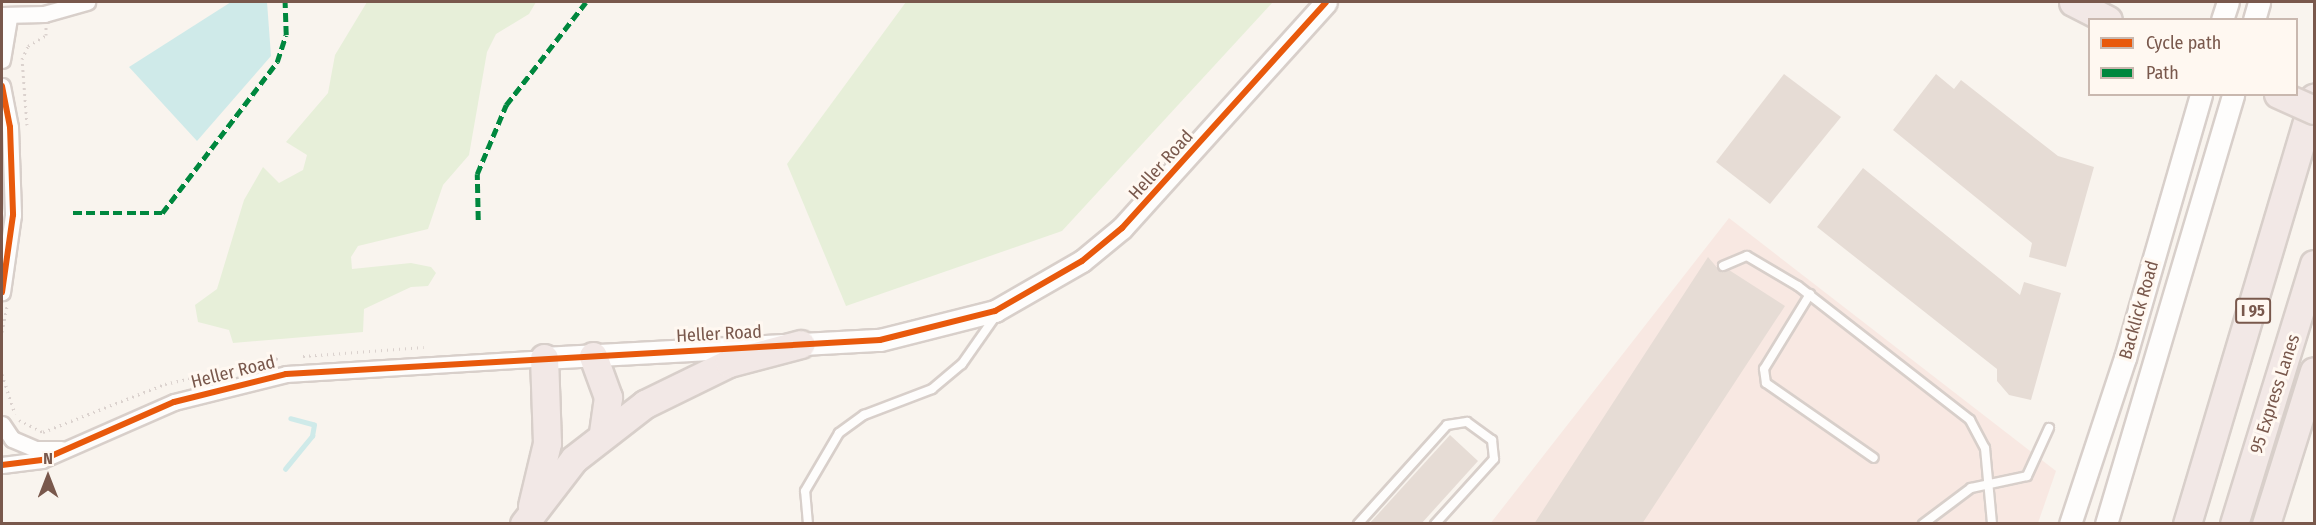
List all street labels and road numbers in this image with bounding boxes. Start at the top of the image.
street label: Heller Road [1124,126,1198,204]
street label: Backlick Road [2115,258,2163,362]
road number: I 95 [2235,298,2271,324]
street label: Heller Road [676,321,762,347]
street label: 95 Express Lanes [2246,332,2304,456]
street label: Heller Road [189,351,277,393]

